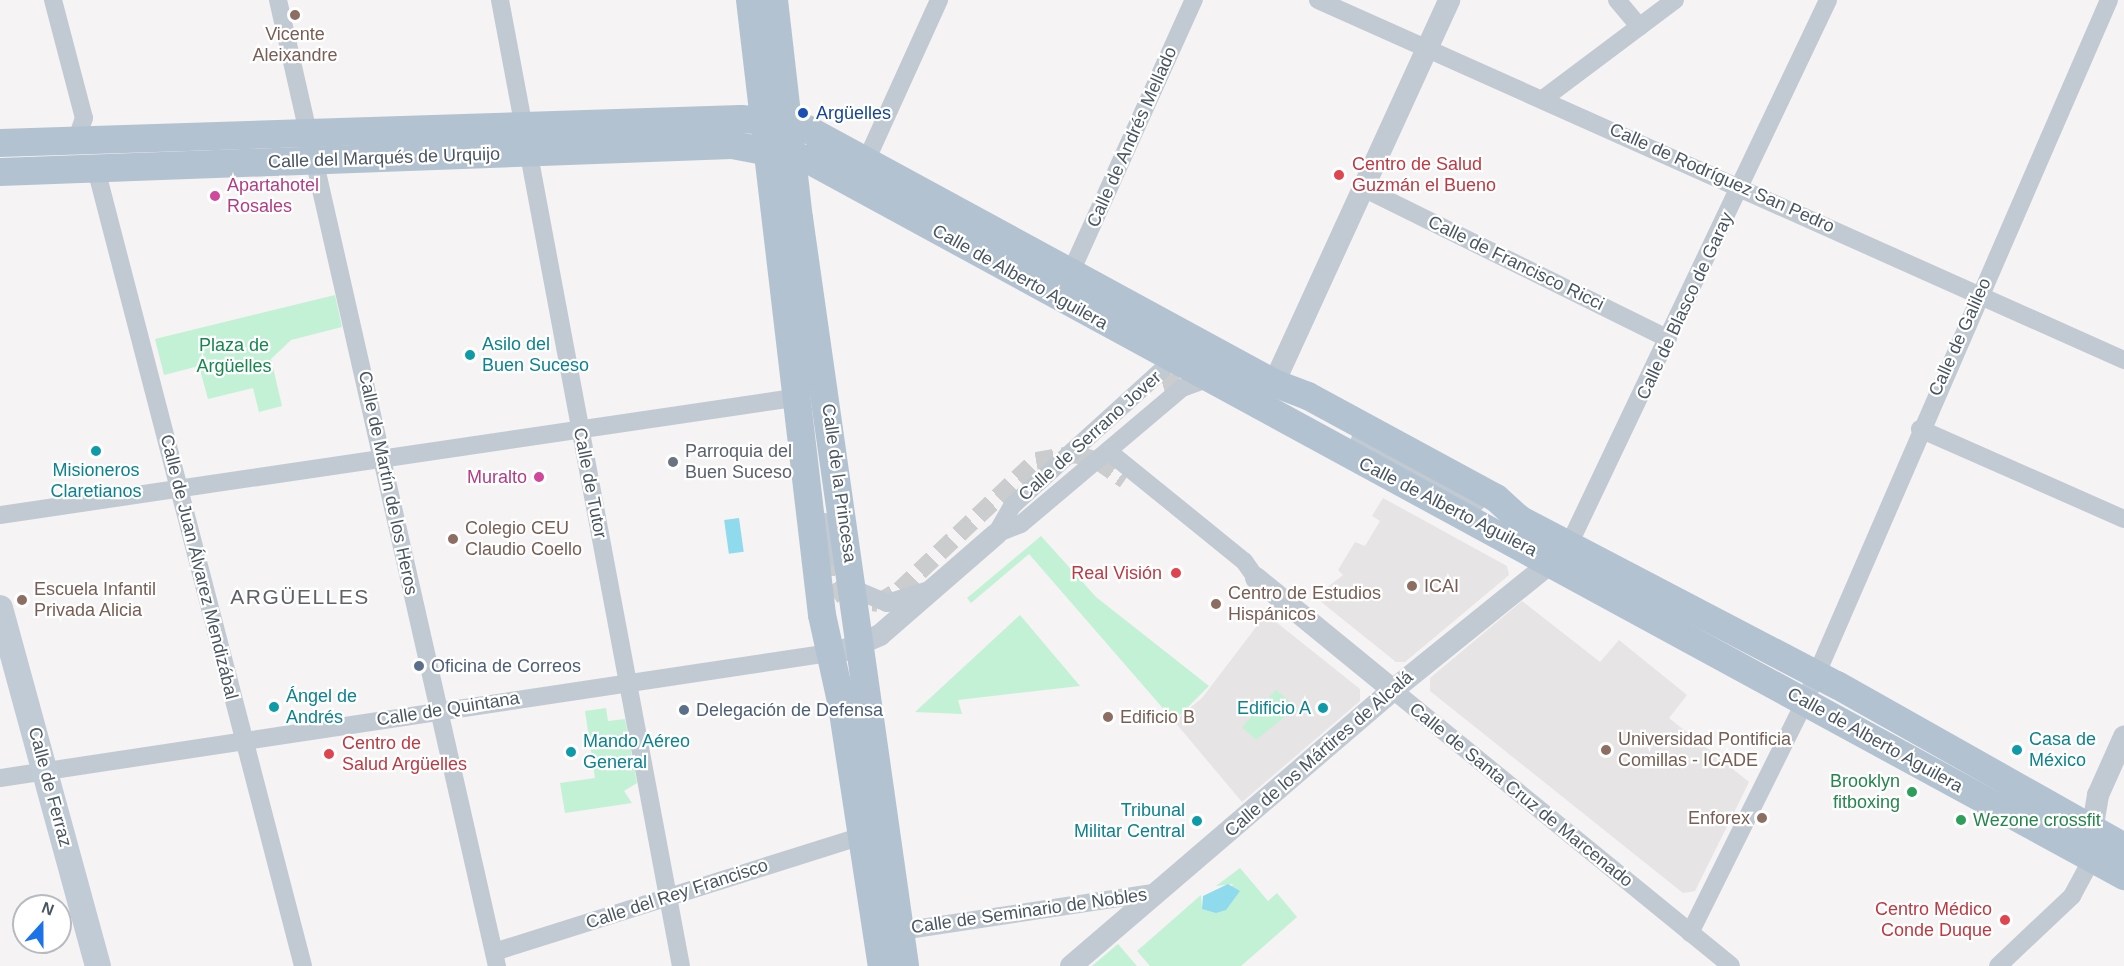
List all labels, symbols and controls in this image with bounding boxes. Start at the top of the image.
marker: Vicente Aleixandre [288,8,302,22]
place label: Vicente Aleixandre [252,24,338,66]
street label: Calle de Andrés Mellado [1082,43,1182,231]
place label: Argüelles [816,102,891,124]
marker: Argüelles [794,104,812,122]
street label: Calle de Rodríguez San Pedro [1606,118,1838,238]
street label: Calle del Marqués de Urquijo [268,143,500,173]
place label: Centro de Salud Guzmán el Bueno [1352,154,1496,196]
marker: Centro de Salud Guzmán el Bueno [1330,166,1348,184]
place label: Apartahotel Rosales [227,175,319,218]
marker: Apartahotel Rosales [208,189,222,203]
street label: Calle de Blasco de Garay [1632,209,1738,403]
street label: Calle de Francisco Ricci [1425,211,1607,315]
street label: Calle de Alberto Aguilera [928,219,1112,335]
street label: Calle de Galileo [1924,275,1996,399]
place label: Asilo del Buen Suceso [482,334,589,376]
park label: Plaza de Argüelles [196,335,272,378]
marker: Asilo del Buen Suceso [463,348,477,362]
street label: Calle de Serrano Jover [1014,366,1166,506]
street label: Calle de Martín de los Heros [354,369,422,597]
street label: Calle de la Princesa [817,402,861,564]
street label: Calle de Tutor [569,426,611,540]
street label: Calle de Juan Álvarez Mendizábal [156,432,242,702]
place label: Parroquia del Buen Suceso [685,441,792,484]
marker: Misioneros Claretianos [89,444,103,458]
street label: Calle de Alberto Aguilera [1354,452,1542,562]
marker: Parroquia del Buen Suceso [666,455,680,469]
place label: Misioneros Claretianos [50,460,142,502]
place label: Muralto [467,466,527,488]
marker: Muralto [532,470,546,484]
place label: Colegio CEU Claudio Coello [465,518,582,560]
marker: Colegio CEU Claudio Coello [446,532,460,546]
place label: Real Visión [1071,562,1162,584]
marker: Real Visión [1167,564,1185,582]
place label: ICAI [1424,575,1459,597]
place label: Escuela Infantil Privada Alicia [34,579,156,622]
marker: ICAI [1405,579,1419,593]
place label: Centro de Estudios Hispánicos [1228,583,1381,626]
district label: ARGÜELLES [230,584,370,610]
marker: Escuela Infantil Privada Alicia [15,593,29,607]
marker: Centro de Estudios Hispánicos [1209,597,1223,611]
place label: Oficina de Correos [431,655,581,677]
marker: Oficina de Correos [412,659,426,673]
street label: Calle de los Mártires de Alcalá [1220,666,1418,842]
street label: Calle de Alberto Aguilera [1783,682,1967,798]
place label: Ángel de Andrés [286,686,357,728]
street label: Calle de Quintana [375,687,521,731]
place label: Edificio A [1236,697,1311,719]
street label: Calle de Santa Cruz de Marcenado [1405,698,1637,892]
place label: Delegación de Defensa [696,699,883,721]
marker: Ángel de Andrés [267,700,281,714]
marker: Edificio A [1316,701,1330,715]
marker: Delegación de Defensa [677,703,691,717]
place label: Edificio B [1120,706,1195,728]
marker: Edificio B [1101,710,1115,724]
street label: Calle de Ferraz [24,725,76,849]
place label: Universidad Pontificia Comillas - ICADE [1618,729,1791,771]
place label: Casa de México [2029,729,2096,771]
place label: Mando Aéreo General [583,731,691,774]
place label: Centro de Salud Argüelles [342,733,468,776]
marker: Universidad Pontificia Comillas - ICADE [1599,743,1613,757]
marker: Casa de México [2010,743,2024,757]
marker: Centro de Salud Argüelles [320,745,338,763]
marker: Mando Aéreo General [564,745,578,759]
place label: Brooklyn fitboxing [1830,771,1900,814]
marker: Brooklyn fitboxing [1905,785,1919,799]
place label: Tribunal Militar Central [1074,800,1185,842]
place label: Enforex [1688,807,1750,829]
place label: Wezone crossfit [1973,809,2101,831]
marker: Enforex [1755,811,1769,825]
marker: Wezone crossfit [1954,813,1968,827]
marker: Tribunal Militar Central [1190,814,1204,828]
street label: Calle del Rey Francisco [583,854,771,934]
street label: Calle de Seminario de Nobles [910,884,1148,938]
north arrow [12,894,72,954]
text: N [39,899,56,919]
place label: Centro Médico Conde Duque [1875,899,1992,942]
marker: Centro Médico Conde Duque [1996,911,2014,929]

